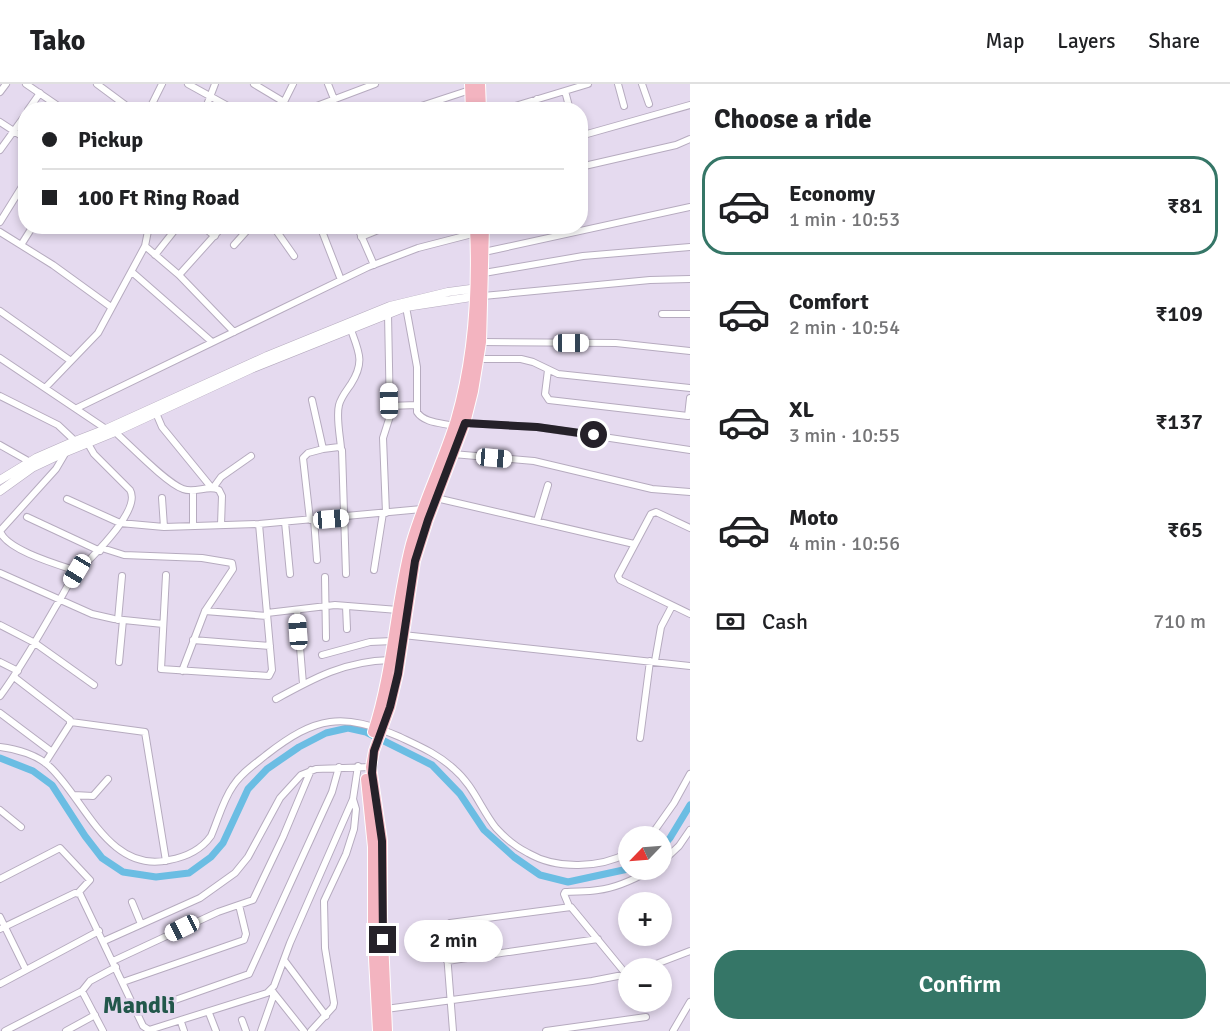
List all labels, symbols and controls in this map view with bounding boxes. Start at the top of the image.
text: Tako [30,24,85,58]
text: Map [986,28,1024,54]
text: Layers [1057,28,1115,54]
text: Share [1148,28,1200,54]
text: Choose a ride [714,103,872,136]
text: Pickup [78,126,143,153]
icon: car [717,179,771,233]
text: Economy [789,180,875,207]
text: 100 Ft Ring Road [78,184,239,211]
text: ₹81 [1167,192,1203,219]
text: 1 min · 10:53 [789,207,900,232]
icon: car [717,287,771,341]
text: Comfort [789,288,869,315]
text: ₹109 [1155,300,1203,327]
text: 2 min · 10:54 [789,315,900,340]
car [553,334,589,352]
car [380,383,398,419]
icon: car [717,395,771,449]
text: XL [789,396,814,423]
text: ₹137 [1155,408,1203,435]
route start [580,421,607,448]
text: 3 min · 10:55 [789,423,900,448]
car [475,447,513,469]
icon: car [717,503,771,557]
text: Moto [789,504,838,531]
car [312,508,350,530]
text: ₹65 [1167,516,1203,543]
text: 4 min · 10:56 [789,531,900,556]
car [60,551,94,591]
icon: cash [714,605,747,638]
text: Cash [762,608,808,635]
text: 710 m [1153,609,1206,634]
car [288,613,308,651]
north arrow [618,826,672,880]
map controls [618,826,672,1012]
button: + [618,892,672,946]
car [162,912,202,944]
callout: 2 min [404,919,503,961]
route end [369,926,396,953]
text: 2 min [430,928,477,953]
button: Confirm [714,950,1206,1019]
button: − [618,958,672,1012]
district label: Mandli [103,990,175,1020]

